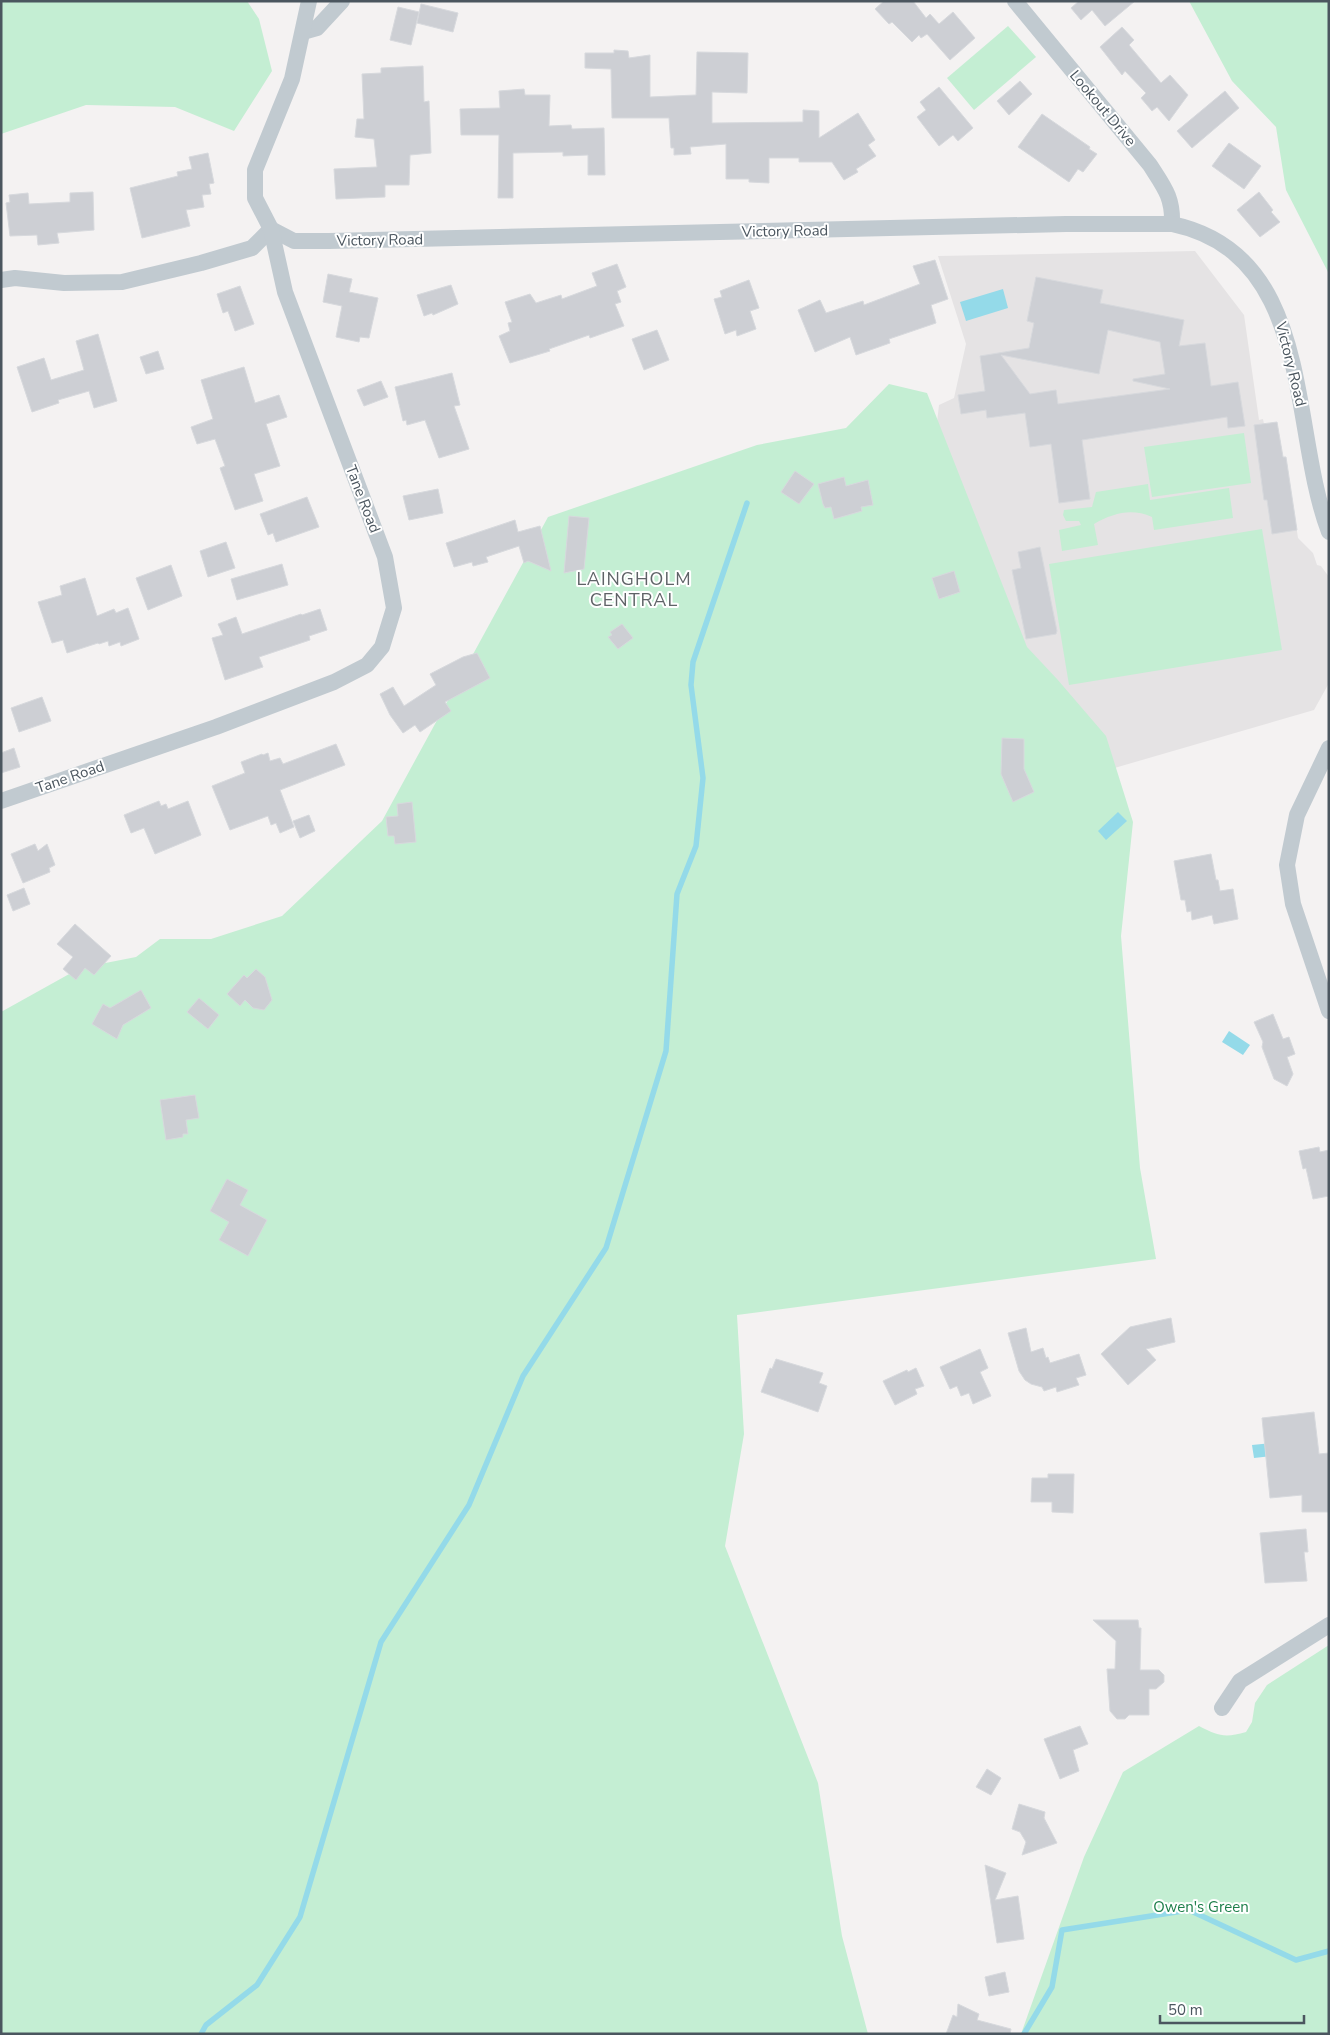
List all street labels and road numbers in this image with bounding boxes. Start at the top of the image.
street label: Lookout Drive [1065,66,1141,150]
street label: Victory Road [741,220,828,242]
street label: Victory Road [336,229,423,251]
street label: Victory Road [1271,319,1311,408]
street label: Tane Road [341,462,385,536]
street label: Tane Road [33,756,107,798]

